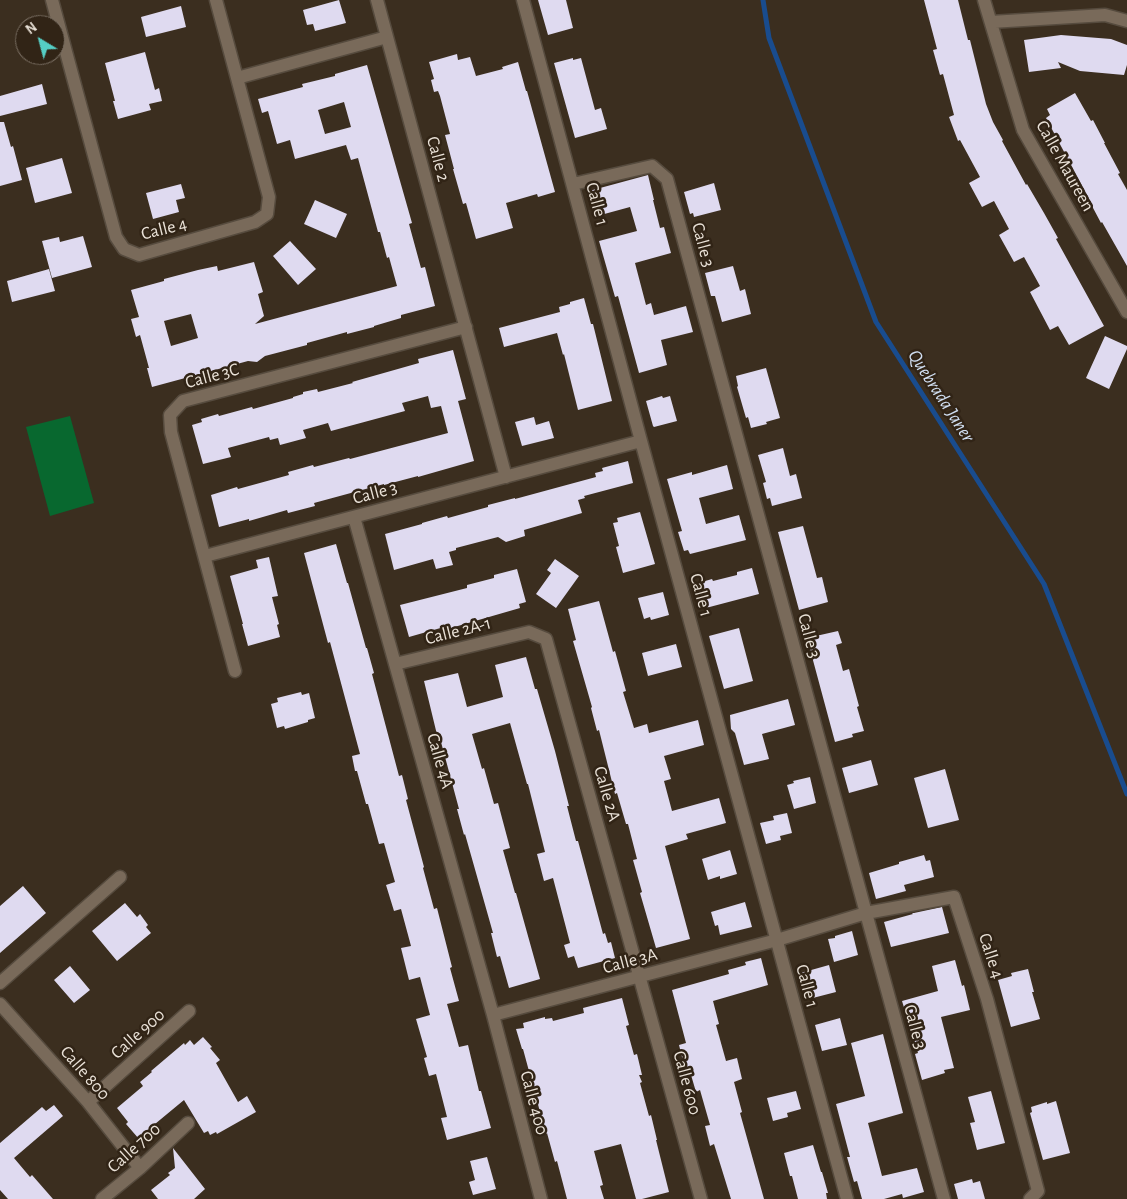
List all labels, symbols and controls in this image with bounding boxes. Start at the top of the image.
north arrow [15,15,65,65]
text: N [23,20,40,37]
street label: Calle Maureen [1031,117,1099,215]
street label: Calle 2 [422,134,454,184]
street label: Calle 1 [581,180,613,228]
street label: Calle 4 [139,213,189,245]
street label: Calle 3 [687,220,719,270]
water label: Quebrada Janer [903,345,979,447]
street label: Calle 3C [183,359,241,393]
street label: Calle 3 [350,477,400,509]
street label: Calle 1 [685,571,717,619]
street label: Calle 3 [793,611,825,661]
street label: Calle 2A-1 [423,612,493,650]
street label: Calle 4A [422,731,458,791]
street label: Calle 2A [589,764,625,824]
street label: Calle 4 [974,931,1008,981]
street label: Calle 3A [600,943,660,979]
street label: Calle 1 [791,962,823,1010]
street label: Calle 3 [899,1002,931,1052]
street label: Calle 900 [107,1004,169,1064]
street label: Calle 800 [55,1041,115,1105]
street label: Calle 600 [668,1049,706,1117]
street label: Calle 400 [515,1069,553,1137]
street label: Calle 700 [103,1118,165,1178]

